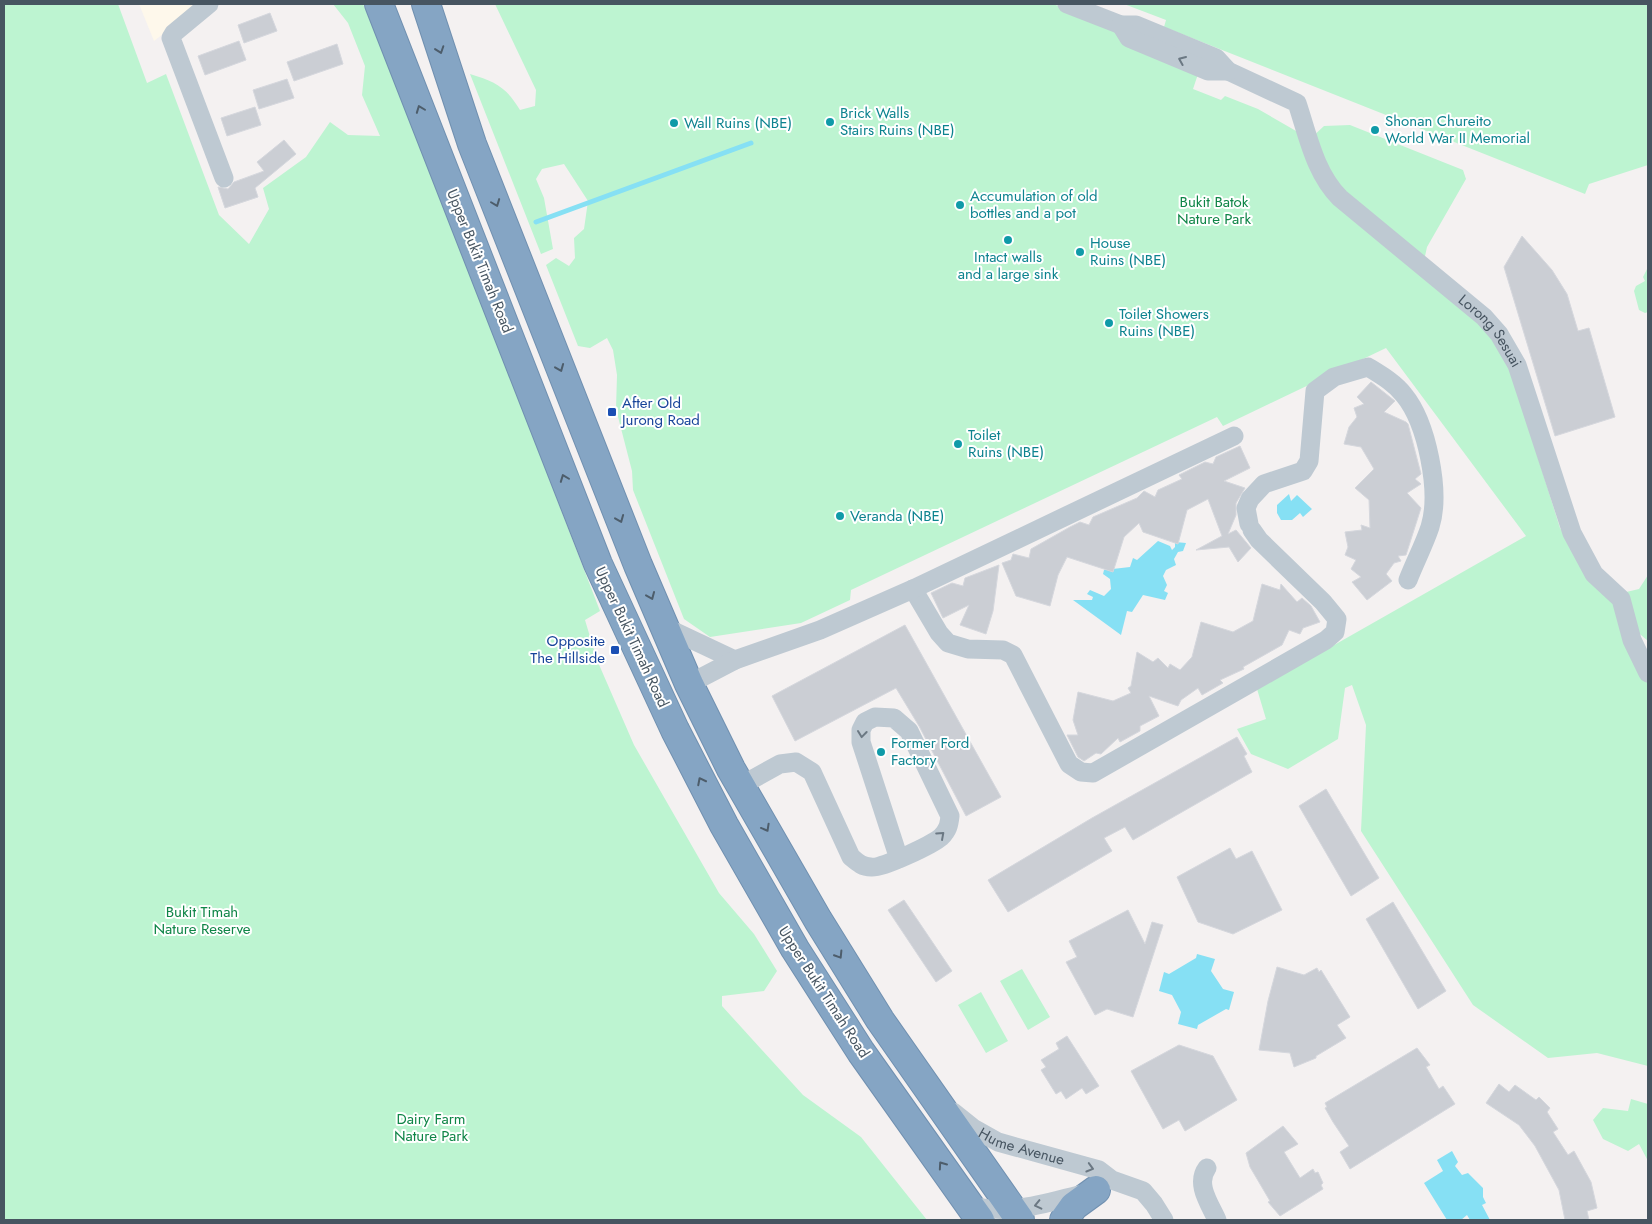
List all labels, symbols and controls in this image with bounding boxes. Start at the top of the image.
one-way arrow [435,46,445,54]
one-way arrow [1178,56,1187,67]
place label: Brick Walls Stairs Ruins (NBE) [840,102,955,141]
one-way arrow [416,105,426,114]
place label: Shonan Chureito World War II Memorial [1385,110,1530,149]
place label: Wall Ruins (NBE) [684,112,792,134]
marker: Brick Walls Stairs Ruins (NBE) [824,116,836,128]
marker: Wall Ruins (NBE) [668,117,680,129]
marker: Shonan Chureito World War II Memorial [1369,124,1381,136]
place label: Accumulation of old bottles and a pot [970,185,1098,224]
street label: Upper Bukit Timah Road [441,186,519,336]
park label: Bukit Batok Nature Park [1177,191,1251,230]
one-way arrow [489,198,500,207]
marker: Accumulation of old bottles and a pot [954,199,966,211]
place label: House Ruins (NBE) [1090,232,1166,271]
marker: Intact walls and a large sink [1002,234,1014,246]
place label: Intact walls and a large sink [958,246,1059,285]
marker: House Ruins (NBE) [1074,246,1086,258]
street label: Lorong Sesuai [1454,289,1527,372]
place label: Toilet Showers Ruins (NBE) [1119,303,1209,342]
marker: Toilet Showers Ruins (NBE) [1103,317,1115,329]
one-way arrow [554,363,564,371]
place label: After Old Jurong Road [620,392,700,431]
marker: After Old Jurong Road [606,406,618,418]
place label: Toilet Ruins (NBE) [968,424,1044,463]
marker: Toilet Ruins (NBE) [952,438,964,450]
one-way arrow [560,475,570,483]
place label: Veranda (NBE) [850,505,944,527]
marker: Veranda (NBE) [834,510,846,522]
one-way arrow [614,514,624,523]
street label: Upper Bukit Timah Road [590,563,674,711]
one-way arrow [645,591,656,600]
place label: Opposite The Hillside [530,630,605,669]
marker: Opposite The Hillside [609,644,621,656]
one-way arrow [857,731,868,739]
place label: Former Ford Factory [891,732,969,771]
marker: Former Ford Factory [875,746,887,758]
one-way arrow [697,778,707,787]
one-way arrow [759,822,769,831]
one-way arrow [935,832,944,841]
park label: Bukit Timah Nature Reserve [153,901,251,940]
street label: Upper Bukit Timah Road [773,922,875,1062]
one-way arrow [833,950,843,959]
park label: Dairy Farm Nature Park [394,1108,468,1147]
street label: Hume Avenue [974,1122,1067,1171]
one-way arrow [939,1162,948,1171]
one-way arrow [1086,1162,1094,1172]
one-way arrow [1033,1199,1042,1210]

